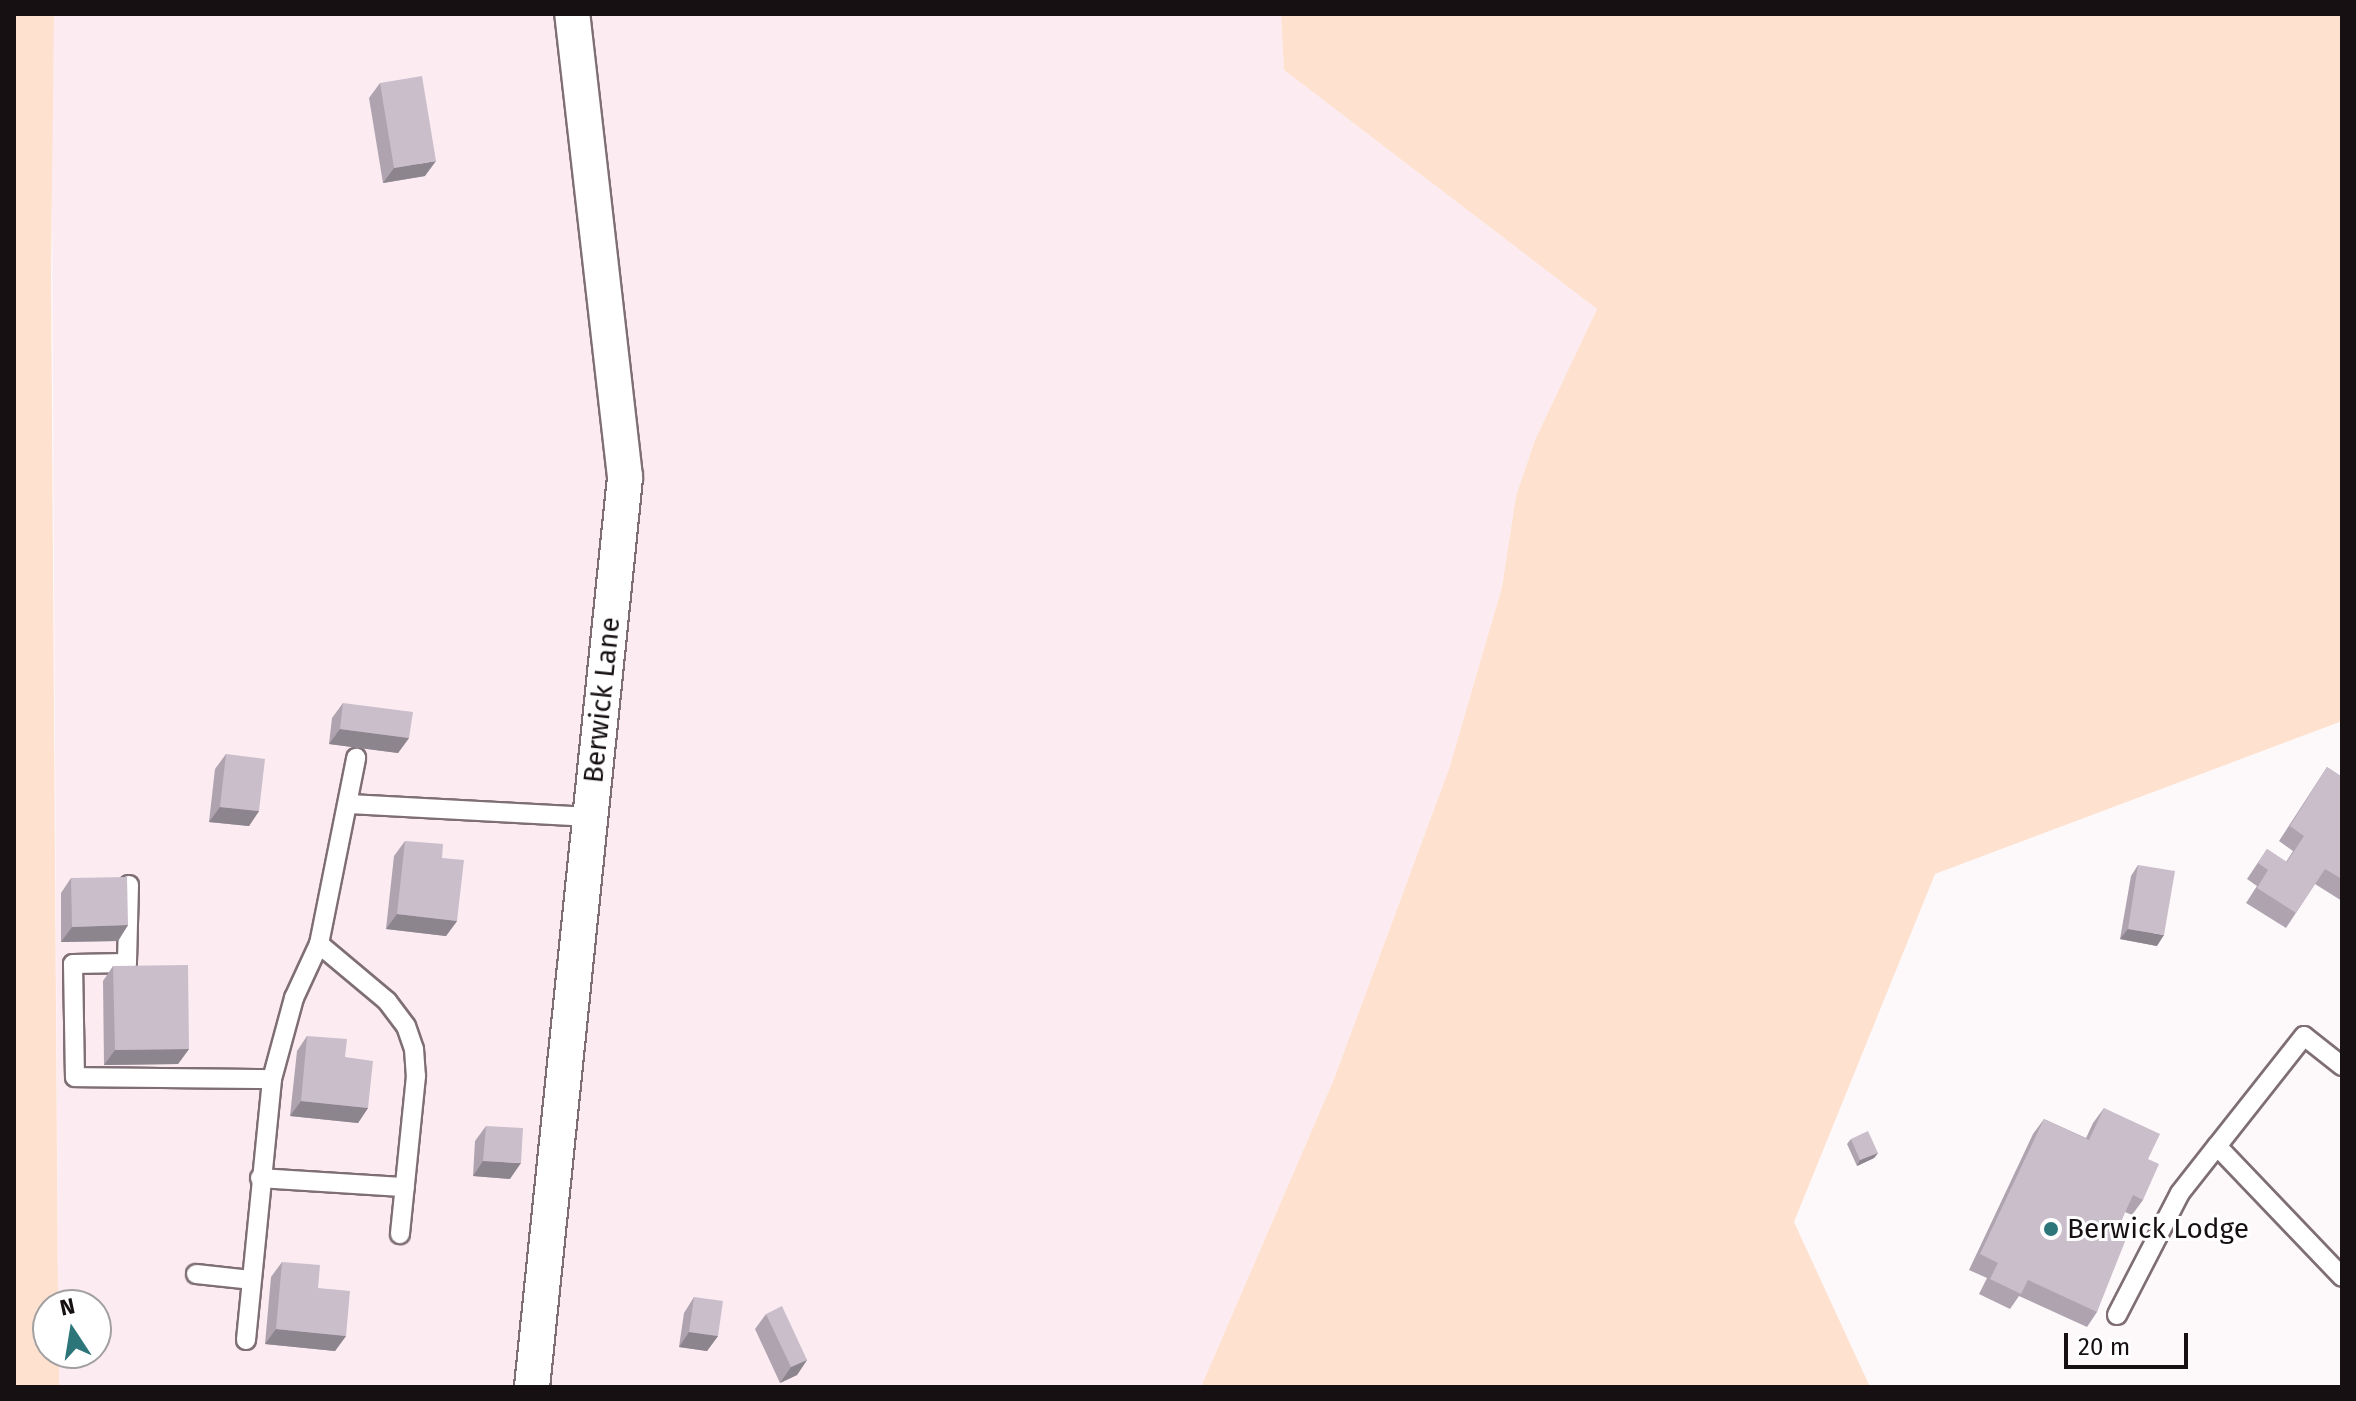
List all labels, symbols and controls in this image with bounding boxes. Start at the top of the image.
street label: Berwick Lane [577,615,627,785]
place label: Berwick Lodge [2067,1212,2249,1246]
marker: Berwick Lodge [2042,1220,2060,1238]
north arrow [32,1289,112,1369]
text: N [57,1292,77,1322]
scale bar [2068,1317,2192,1367]
text: 20 m [2078,1333,2130,1361]

